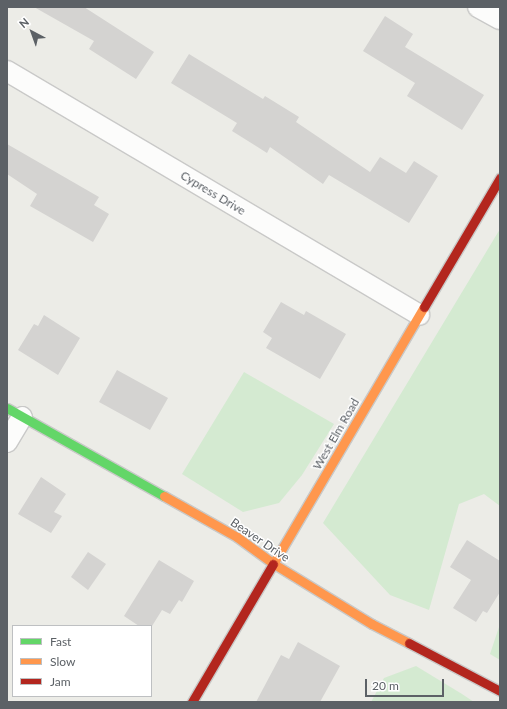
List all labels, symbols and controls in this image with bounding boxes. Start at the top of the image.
north arrow [12,12,52,52]
text: N [16,15,31,30]
street label: Cypress Drive [178,168,248,218]
street label: West Elm Road [310,396,362,472]
street label: Beaver Drive [228,515,292,565]
legend [12,625,152,697]
text: Fast [50,634,71,649]
text: Slow [50,654,75,669]
scale bar [367,671,446,697]
text: Jam [50,674,71,689]
text: 20 m [372,678,399,693]

